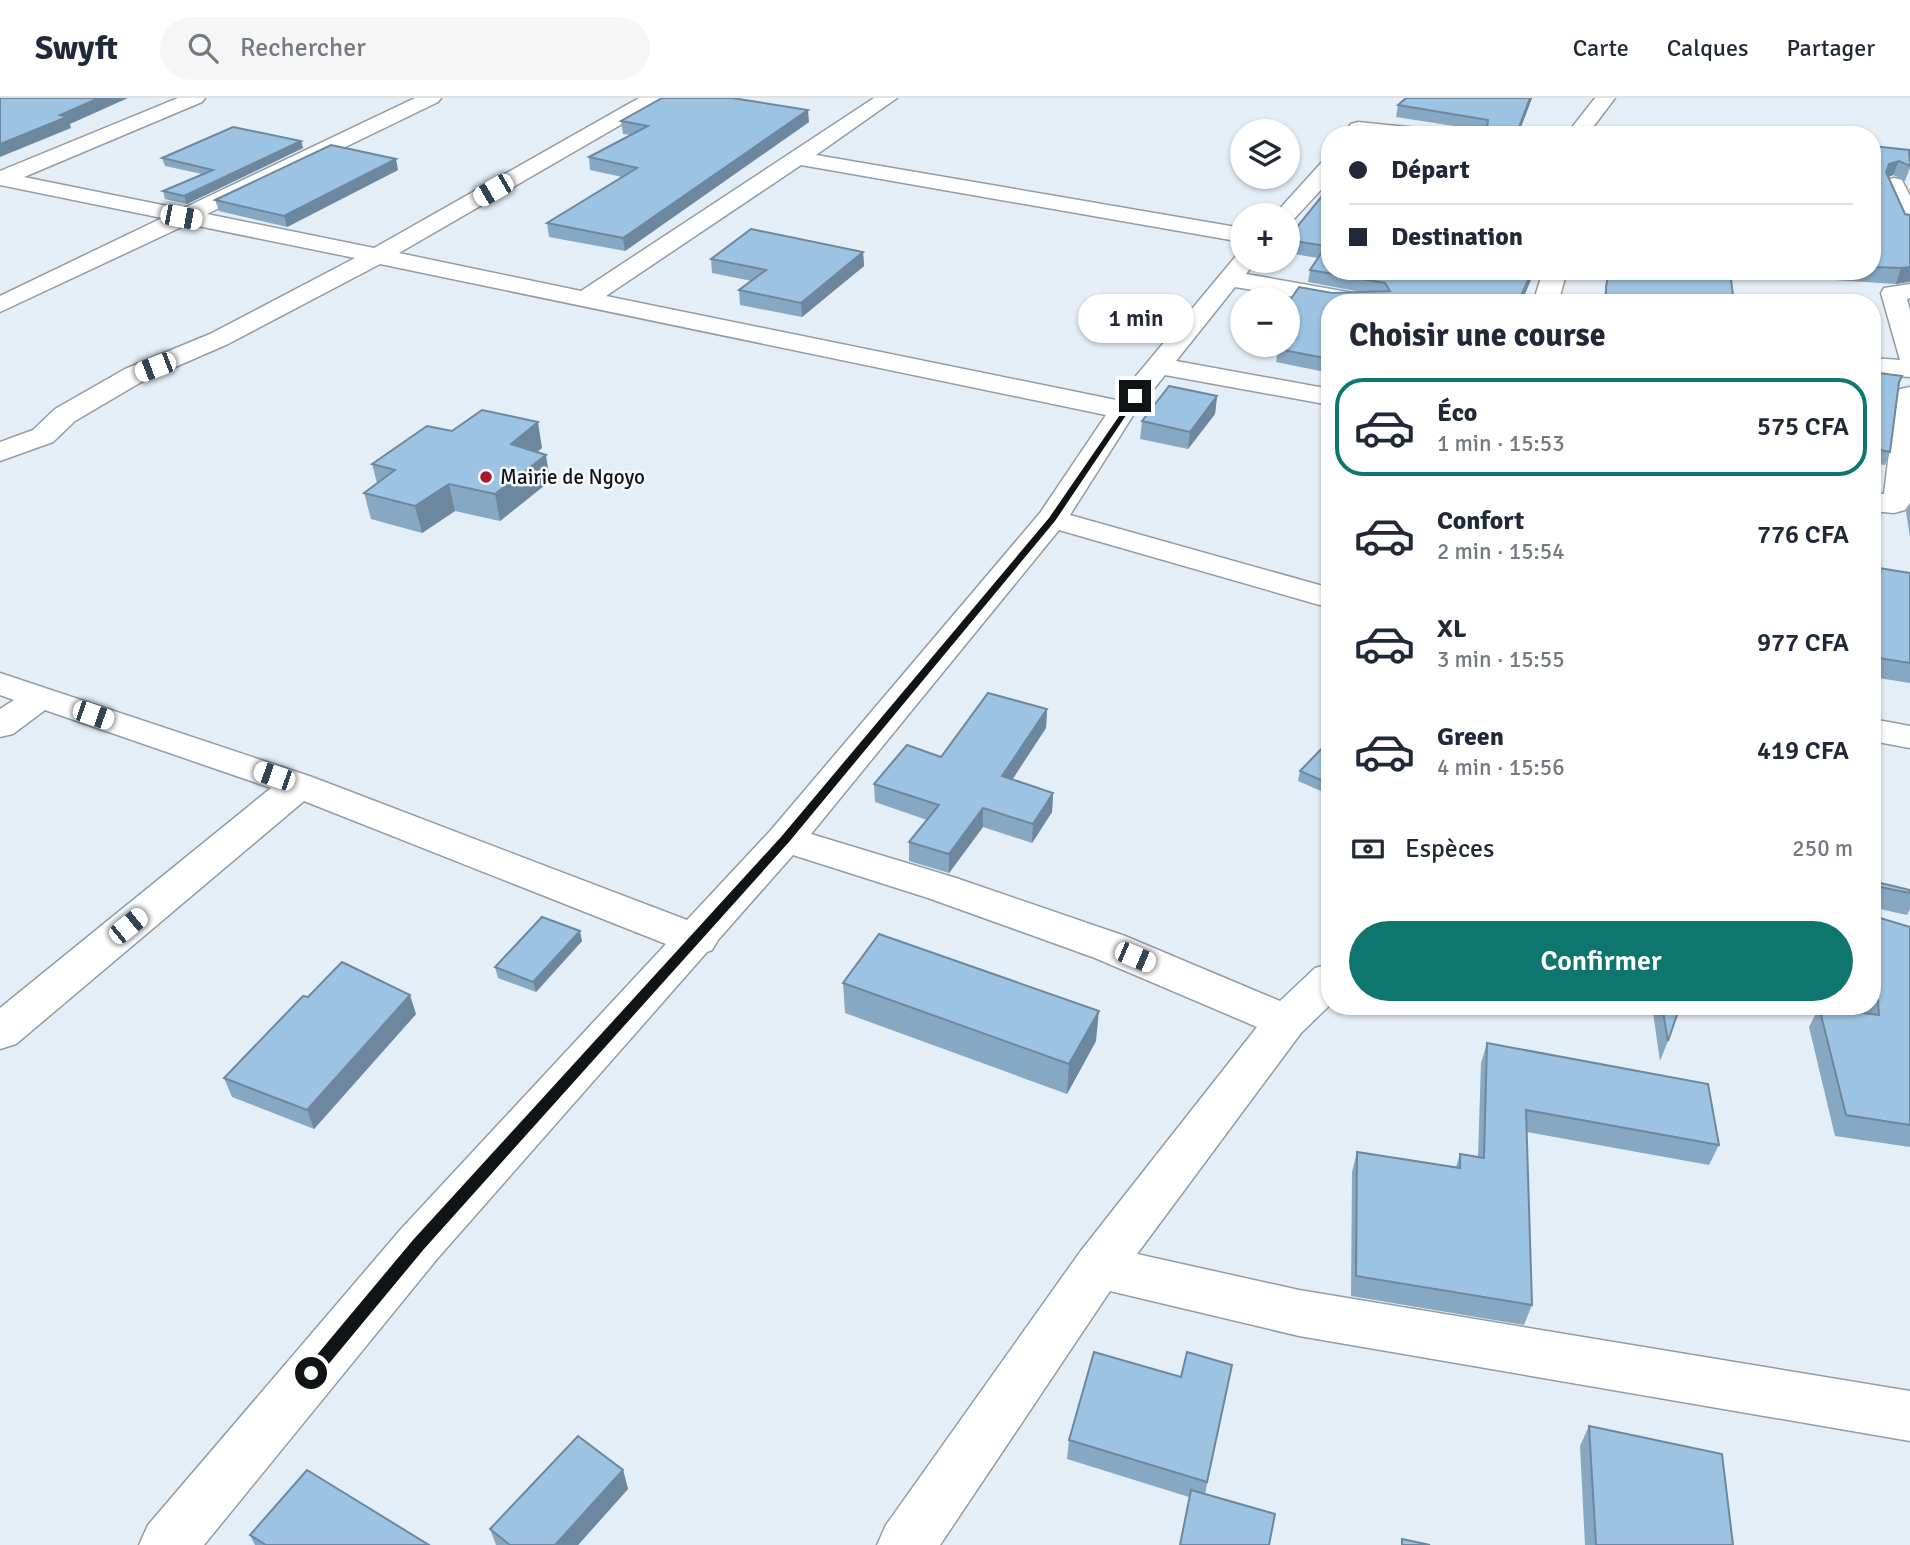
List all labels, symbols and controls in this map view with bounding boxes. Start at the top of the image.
search box [160,17,650,80]
text: Swyft [35,28,118,69]
icon: search [184,29,222,67]
text: Rechercher [240,32,366,64]
text: Carte [1573,33,1629,63]
text: Calques [1667,33,1748,63]
text: Partager [1786,33,1875,63]
map controls [1230,119,1300,357]
button: layers [1230,119,1300,189]
text: Départ [1391,154,1470,186]
car [470,170,517,210]
car [159,203,204,231]
button: + [1230,203,1300,273]
text: Destination [1391,221,1523,253]
button: − [1230,287,1300,357]
callout: 1 min [1077,294,1193,344]
text: 1 min [1108,304,1164,333]
text: Choisir une course [1349,316,1606,355]
car [132,350,179,384]
route end [1119,380,1151,412]
icon: car [1353,396,1416,459]
text: Éco [1437,397,1477,429]
text: 575 CFA [1757,411,1849,443]
text: 1 min · 15:53 [1437,429,1565,458]
place label: Mairie de Ngoyo [500,464,645,490]
marker: Mairie de Ngoyo [478,469,494,485]
icon: car [1353,504,1416,567]
text: Confort [1437,505,1524,537]
text: 776 CFA [1757,519,1849,551]
text: 2 min · 15:54 [1437,537,1565,566]
icon: car [1353,612,1416,675]
text: XL [1437,613,1467,645]
text: 977 CFA [1757,627,1849,659]
text: 3 min · 15:55 [1437,645,1565,674]
car [70,698,117,732]
icon: car [1353,720,1416,783]
text: Green [1437,721,1504,753]
text: 419 CFA [1757,735,1849,767]
text: 4 min · 15:56 [1437,753,1565,782]
car [251,759,298,793]
icon: cash [1349,830,1387,868]
text: Espèces [1405,833,1494,865]
text: 250 m [1792,834,1853,863]
car [106,905,151,947]
button: Confirmer [1349,921,1853,1001]
car [1112,939,1159,975]
route start [295,1357,327,1389]

